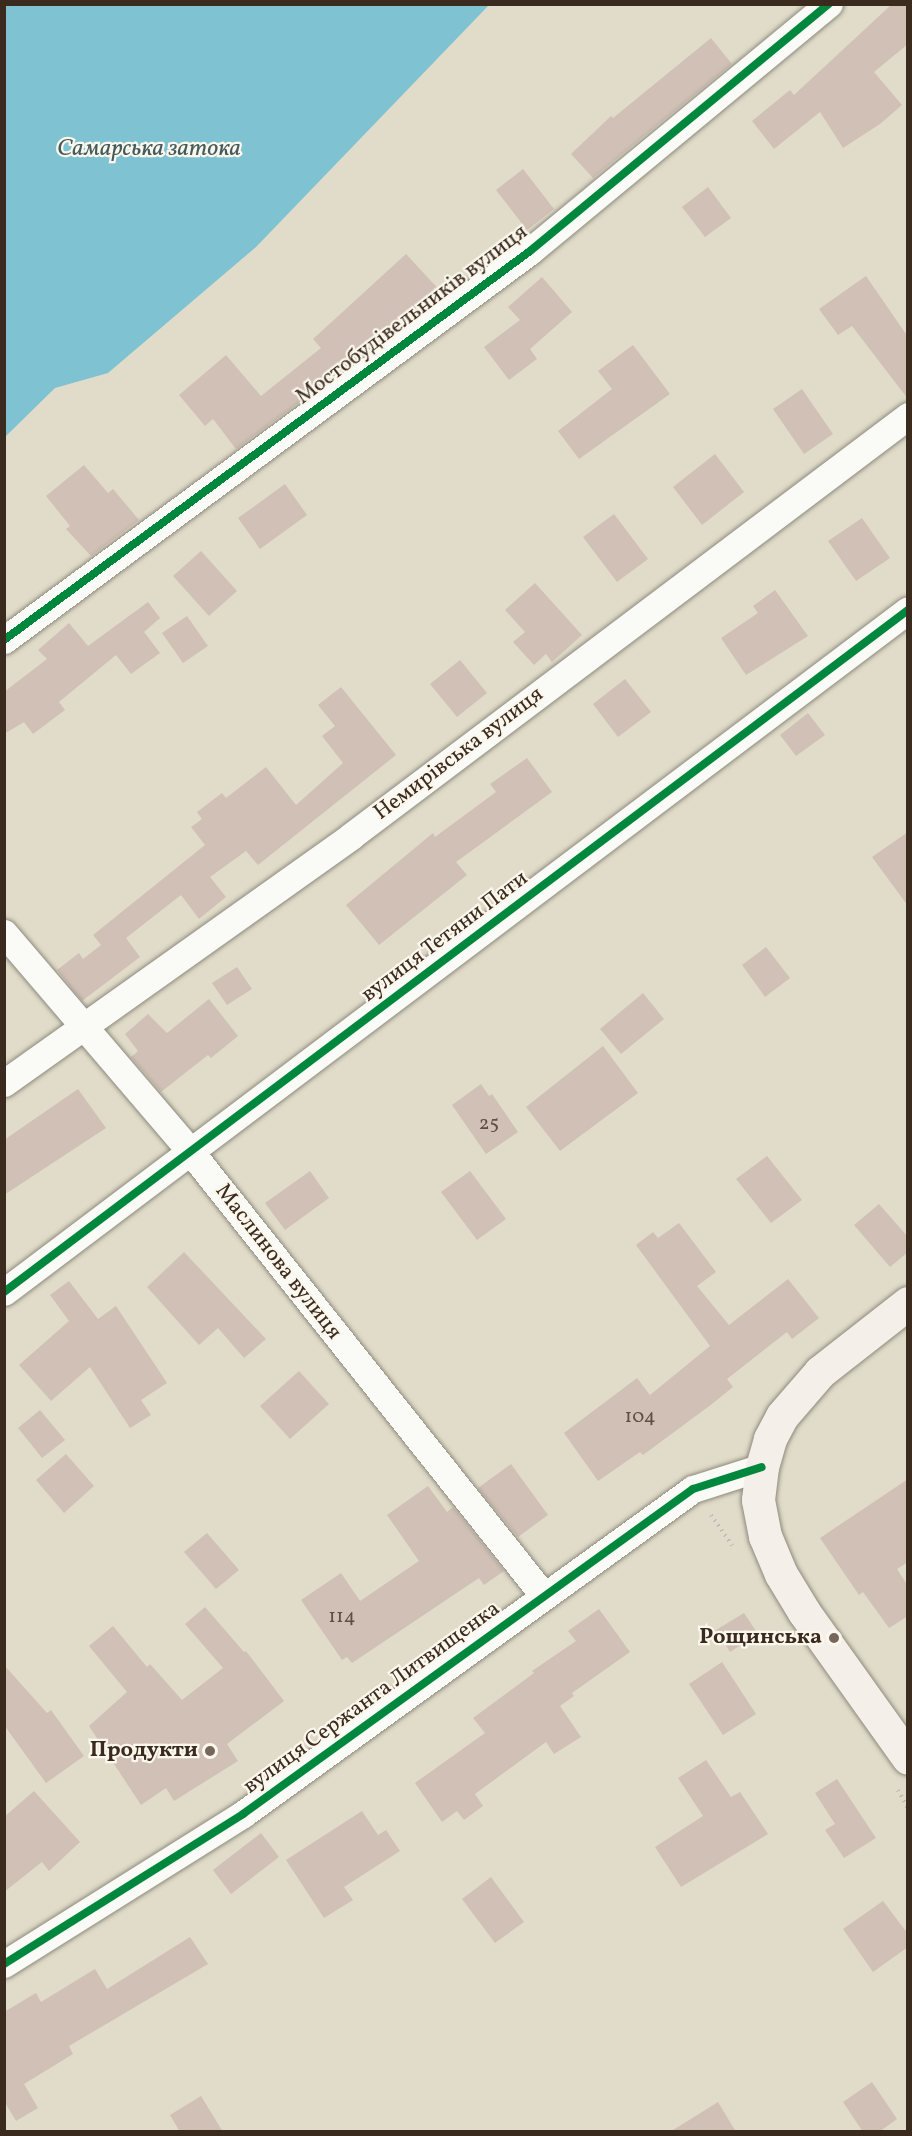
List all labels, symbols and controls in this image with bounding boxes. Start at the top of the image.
water label: Самарська затока [57,136,241,164]
street label: Мостобудівельників вулиця [291,219,533,411]
street label: Немирівська вулиця [369,682,549,826]
street label: вулиця Тетяни Пати [356,866,534,1008]
house number: 25 [479,1112,499,1136]
street label: Маслинова вулиця [209,1179,347,1345]
house number: 104 [624,1405,656,1429]
street label: вулиця Сержанта Литвищенка [238,1596,506,1800]
house number: 114 [328,1605,356,1629]
place label: Рощинська [699,1625,822,1651]
marker: Рощинська [827,1631,841,1645]
place label: Продукти [90,1738,198,1764]
marker: Продукти [203,1744,217,1758]

